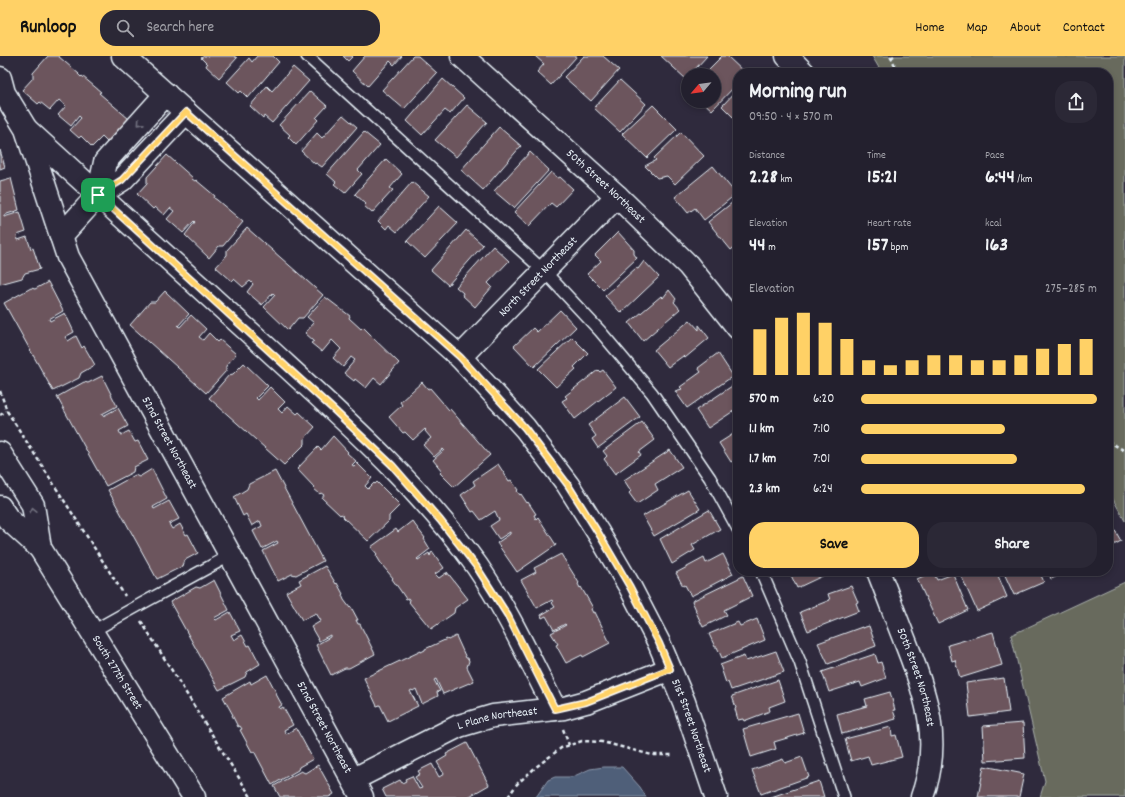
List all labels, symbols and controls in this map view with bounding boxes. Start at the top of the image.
search box [100,10,380,46]
text: Runloop [20,15,76,42]
icon: search [114,17,136,39]
text: Search here [146,17,214,39]
text: Home [915,18,944,38]
text: Map [966,18,988,38]
text: About [1010,18,1041,38]
text: Contact [1063,18,1105,38]
north arrow [681,68,721,108]
map controls [681,68,721,108]
text: Morning run [749,77,847,108]
button: share [1055,81,1097,123]
text: 09:50 · 4 × 570 m [749,108,833,127]
one-way arrow [137,118,145,126]
street label: 50th Street Northeast [562,145,650,228]
text: Distance [749,148,785,164]
text: Time [867,148,886,164]
text: Pace [985,148,1004,164]
text: 2.28 [749,164,778,192]
text: 15:21 [867,164,897,192]
text: 6:44 [985,164,1015,192]
text: km [778,172,792,188]
text: /km [1015,172,1032,188]
pin [81,178,115,212]
icon: arrive [87,184,109,206]
text: Elevation [749,216,787,232]
text: Heart rate [867,216,911,232]
text: kcal [985,216,1002,232]
street label: North Street Northeast [495,232,582,321]
text: 44 [749,232,766,260]
text: 157 [867,232,888,260]
text: 163 [985,232,1008,260]
text: m [766,240,776,256]
text: bpm [888,240,908,256]
text: Elevation [749,280,794,299]
text: 275–285 m [1045,280,1097,299]
text: 570 m [749,390,779,409]
text: 6:20 [813,390,834,409]
street label: 52nd Street Northeast [137,394,201,493]
text: 1.1 km [749,420,774,439]
text: 7:10 [813,420,830,439]
text: 1.7 km [749,450,776,469]
text: 7:01 [813,450,830,469]
text: 2.3 km [749,480,780,499]
text: 6:24 [813,480,833,499]
one-way arrow [30,507,38,513]
button: Save [749,522,919,568]
button: Share [927,522,1097,568]
street label: 50th Street Northeast [892,625,939,728]
street label: South 277th Street [87,632,147,714]
street label: 51st Street Northeast [667,676,716,776]
street label: 52nd Street Northeast [292,678,356,777]
street label: L Plane Northeast [455,702,539,735]

